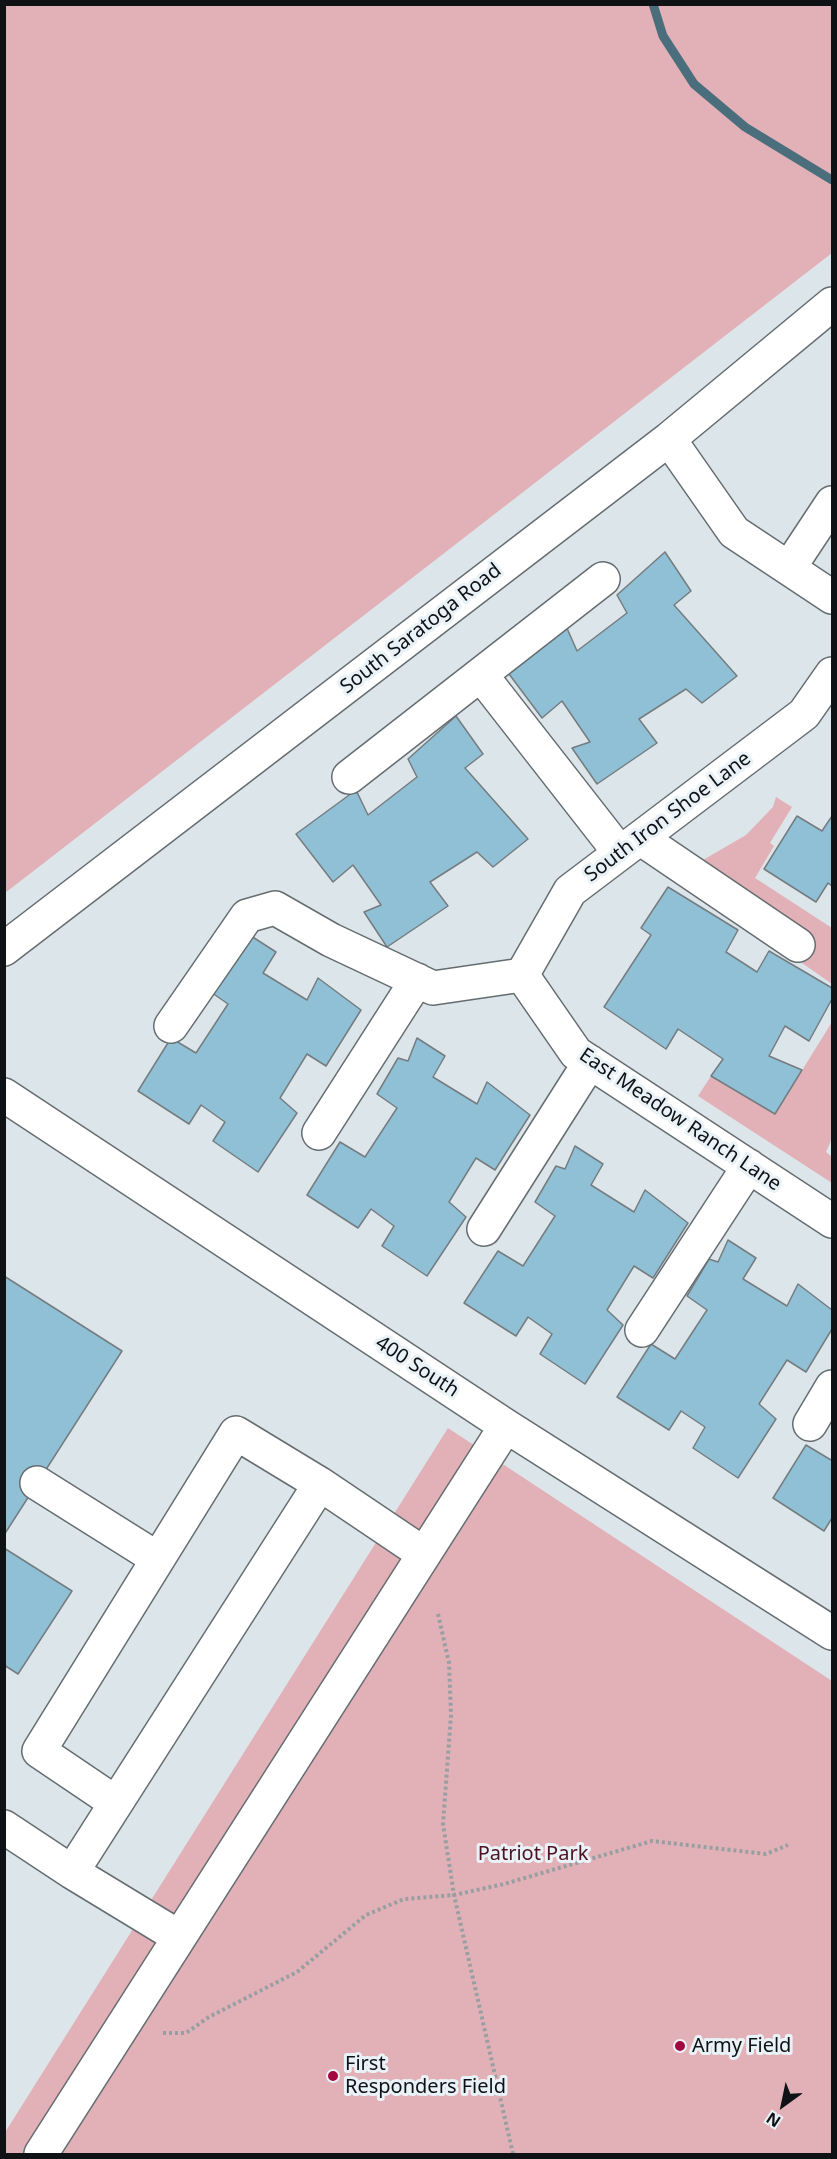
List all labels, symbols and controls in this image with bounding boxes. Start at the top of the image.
street label: South Saratoga Road [336,559,506,699]
street label: South Iron Shoe Lane [580,747,756,887]
street label: East Meadow Ranch Lane [574,1043,786,1197]
street label: 400 South [371,1331,463,1403]
park label: Patriot Park [478,1842,588,1866]
place label: Army Field [692,2034,791,2058]
marker: Army Field [673,2039,687,2053]
place label: First Responders Field [345,2052,506,2099]
marker: First Responders Field [326,2069,340,2083]
north arrow [753,2075,813,2135]
text: N [762,2107,785,2133]

